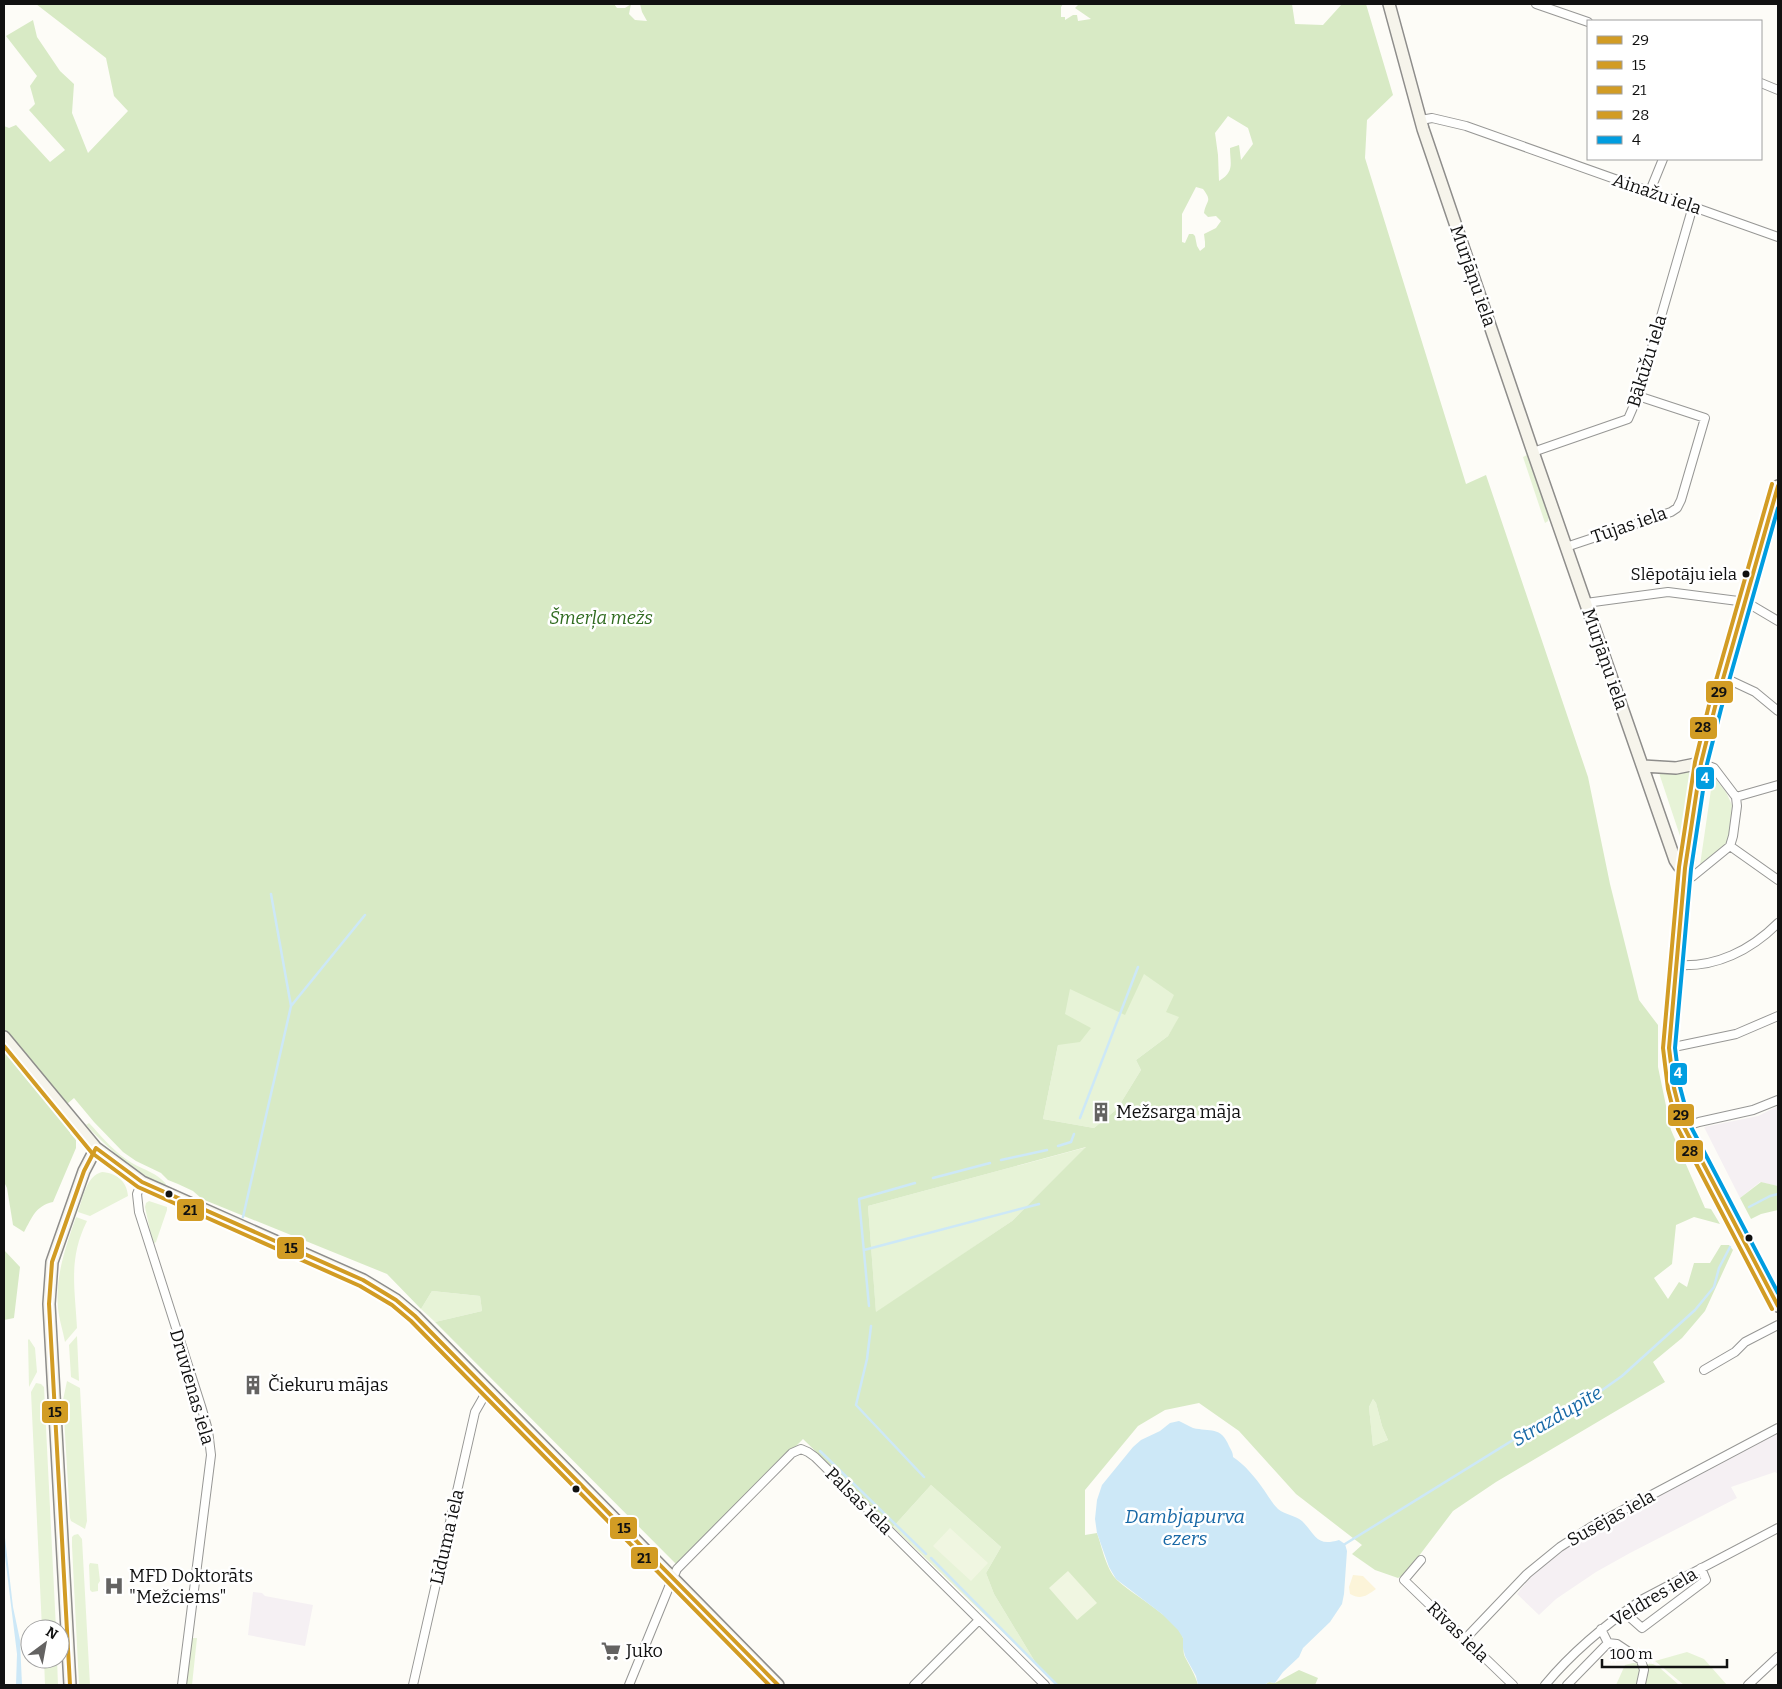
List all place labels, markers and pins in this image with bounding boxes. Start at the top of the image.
place label: Slēpotāju iela [1631,564,1737,585]
marker: Slēpotāju iela [1741,569,1751,579]
building icon: Mežsarga māja [1090,1101,1112,1123]
place label: Mežsarga māja [1116,1101,1241,1123]
unlabelled marker [164,1189,174,1199]
unlabelled marker [1744,1233,1754,1243]
building icon: Čiekuru mājas [242,1374,264,1396]
place label: Čiekuru mājas [268,1374,388,1396]
unlabelled marker [571,1484,581,1494]
place label: MFD Doktorāts "Mežciems" [129,1565,253,1608]
hospital icon: MFD Doktorāts "Mežciems" [103,1575,125,1597]
supermarket icon: Juko [600,1640,622,1662]
place label: Juko [625,1640,663,1662]

